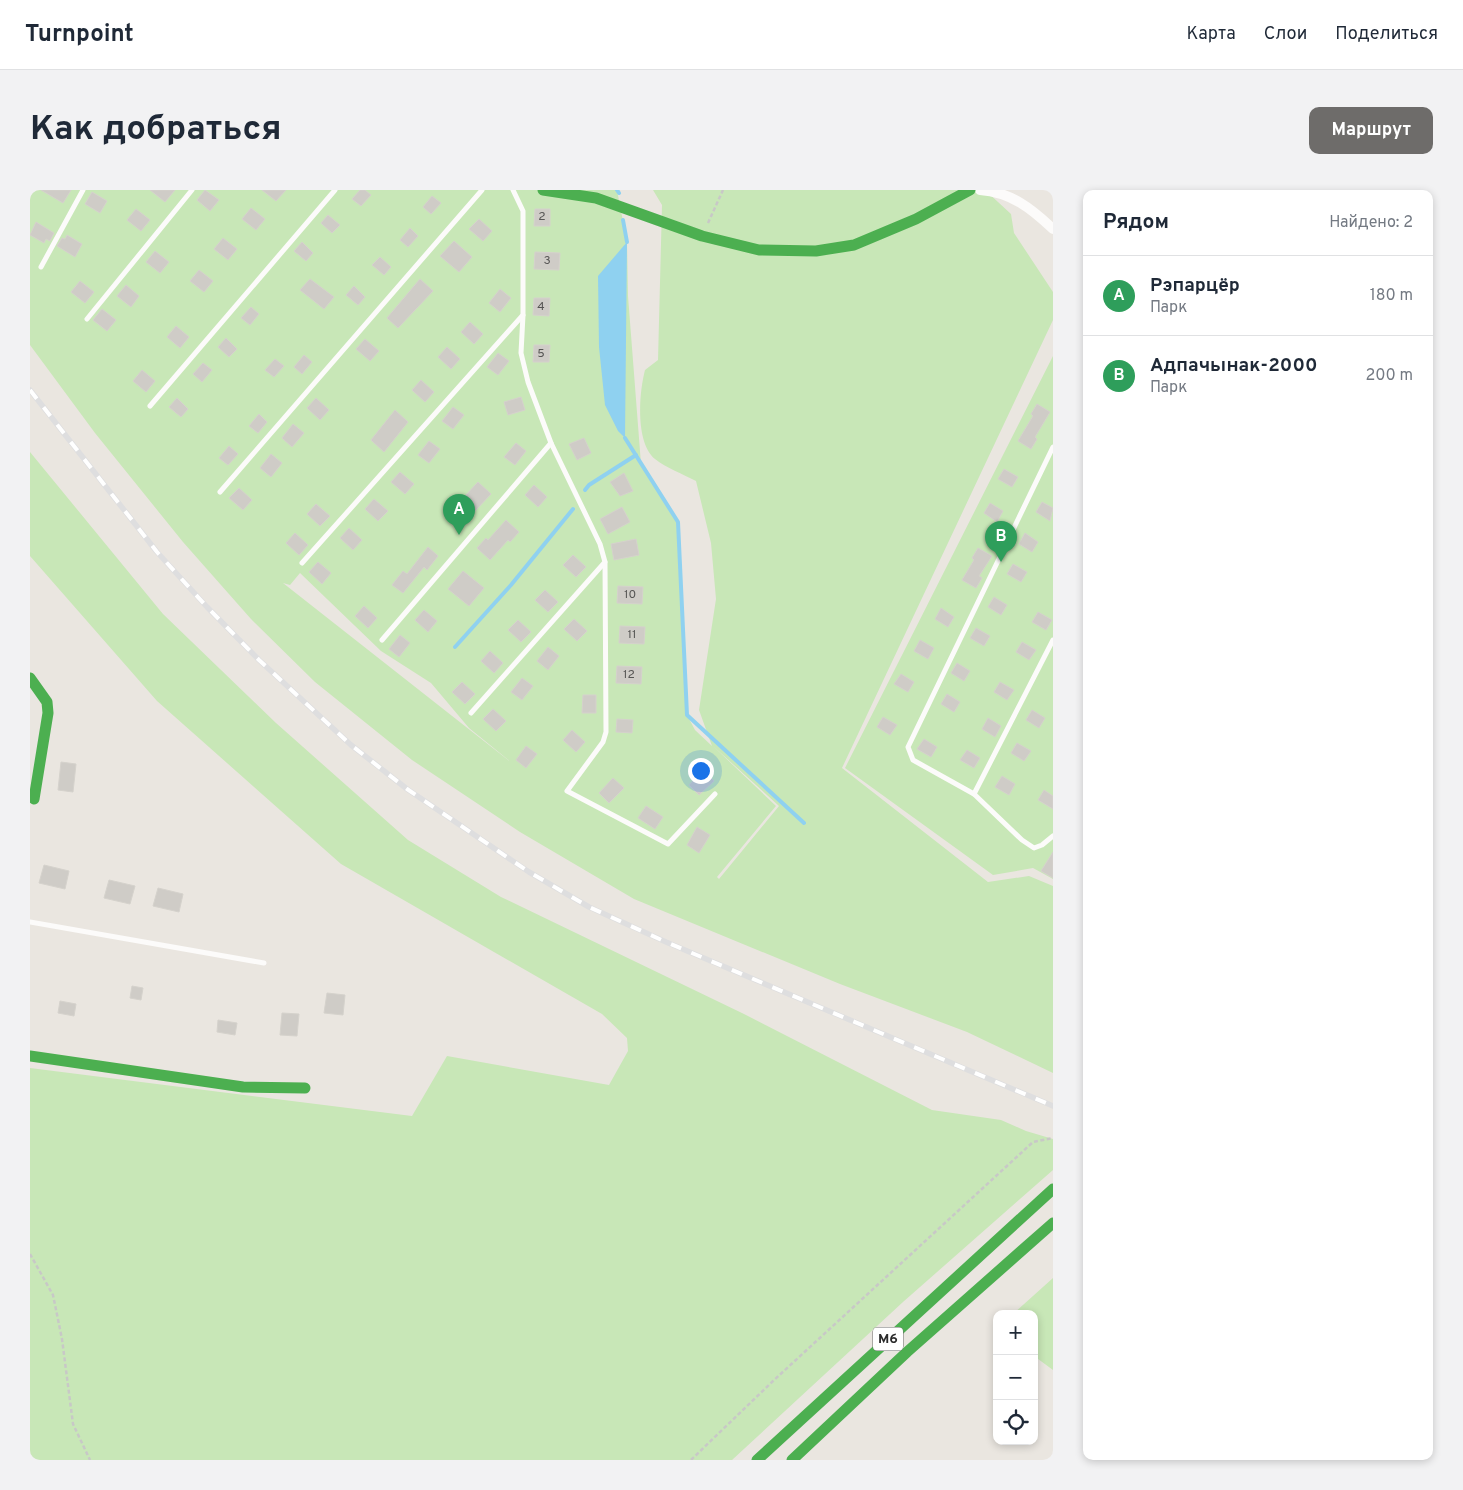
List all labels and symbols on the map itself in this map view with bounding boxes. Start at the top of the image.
house number: 2 [538,209,546,225]
house number: 3 [543,253,551,269]
house number: 4 [537,299,545,315]
house number: 5 [537,346,545,362]
pin: A [443,494,475,535]
pin: B [985,521,1017,562]
house number: 10 [624,587,636,603]
house number: 11 [628,627,636,643]
house number: 12 [623,667,635,683]
your location [688,758,714,784]
road number: М6 [873,1328,903,1350]

